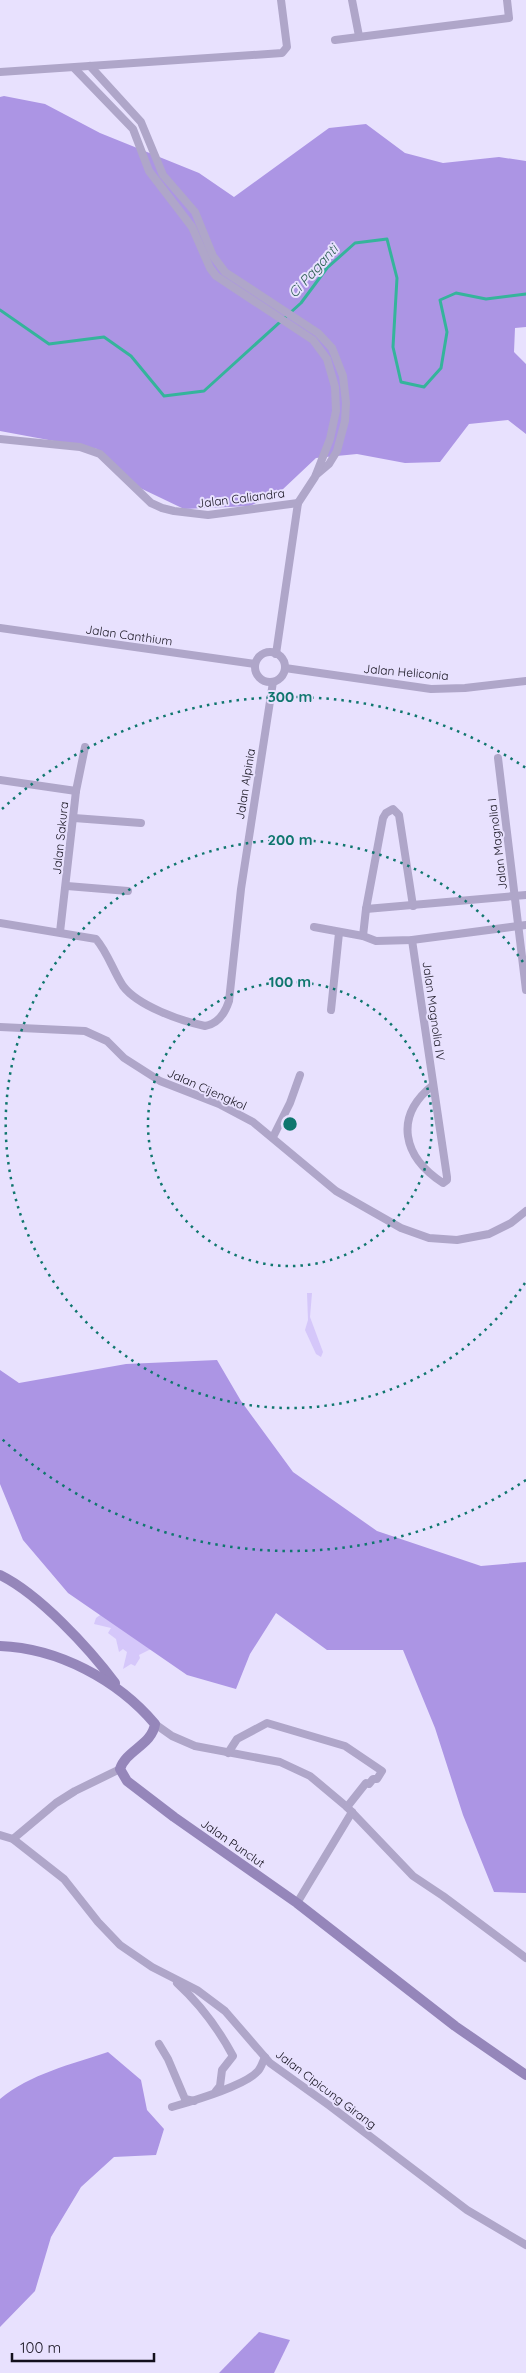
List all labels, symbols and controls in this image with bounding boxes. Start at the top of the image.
water label: Ci Paganti [284,239,343,301]
street label: Jalan Caliandra [196,485,286,511]
street label: Jalan Canthium [85,621,173,649]
street label: Jalan Heliconia [363,661,449,683]
text: 300 m [268,687,312,706]
street label: Jalan Alpinia [232,748,258,820]
street label: Jalan Magnolia I [484,797,510,891]
street label: Jalan Sakura [49,801,71,875]
text: 200 m [268,830,313,849]
street label: Jalan Magnolia IV [420,960,448,1062]
text: 100 m [269,972,311,991]
street label: Jalan Cijengkol [165,1065,249,1113]
centre of rings [281,1115,299,1133]
street label: Jalan Punclut [198,1815,268,1871]
street label: Jalan Cipicung Girang [273,2046,379,2132]
scale bar [12,2330,155,2362]
text: 100 m [20,2338,61,2357]

